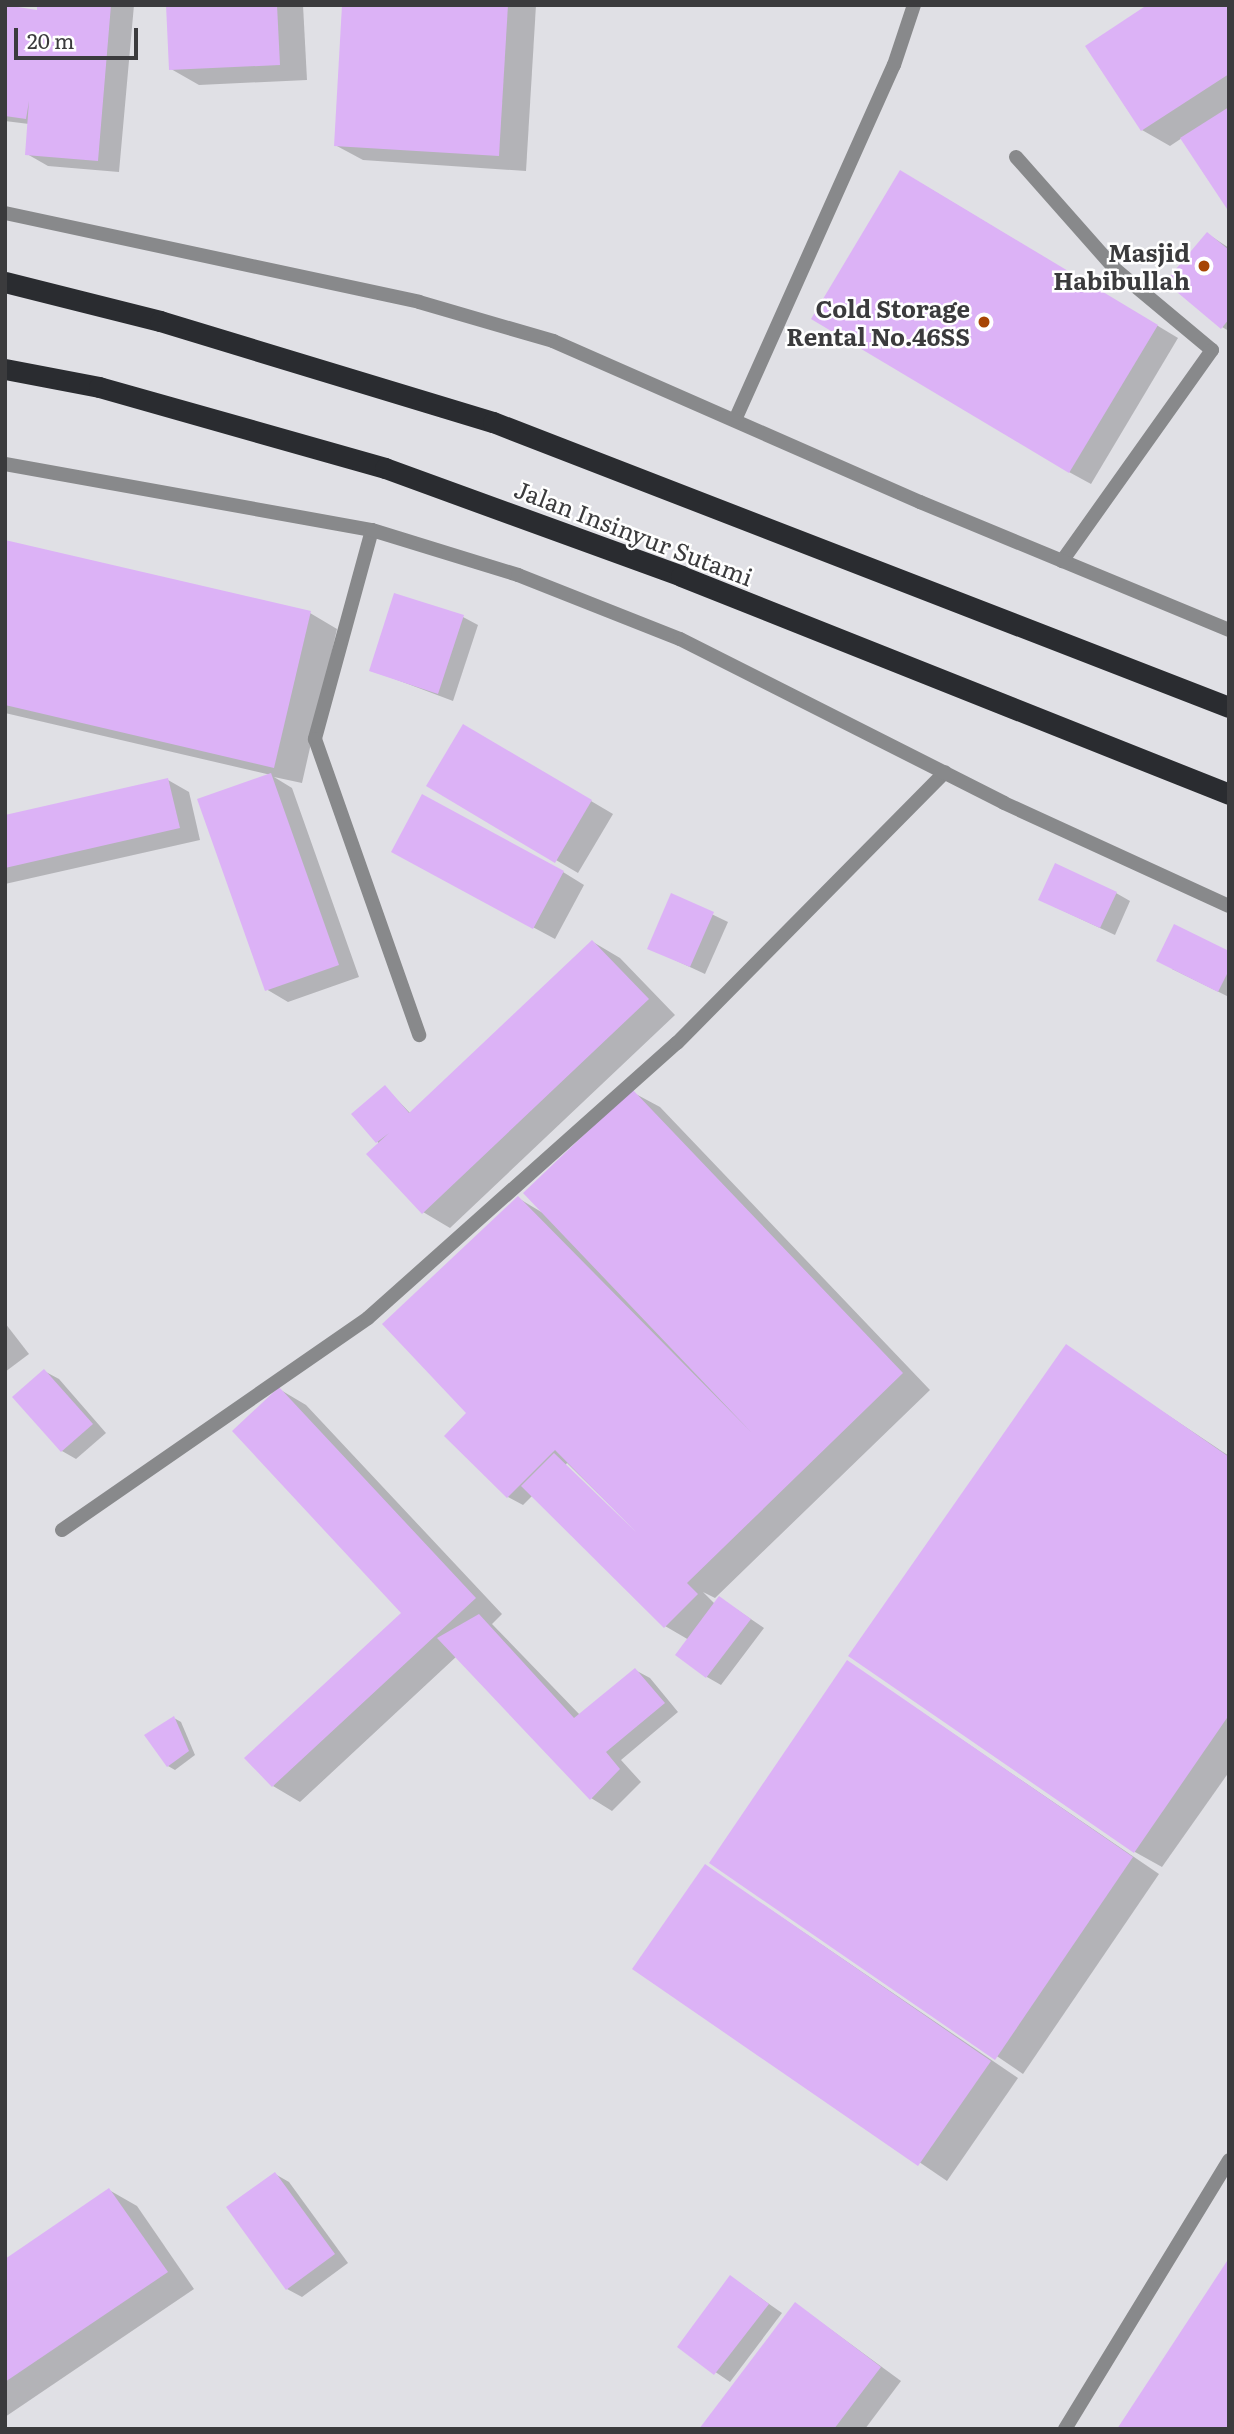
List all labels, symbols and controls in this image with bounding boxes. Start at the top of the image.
scale bar [18,14,142,58]
text: 20 m [27,24,74,55]
place label: Masjid Habibullah [1053,238,1190,294]
marker: Masjid Habibullah [1196,258,1212,274]
place label: Cold Storage Rental No.46SS [786,294,970,350]
marker: Cold Storage Rental No.46SS [976,314,992,330]
street label: Jalan Insinyur Sutami [511,473,757,591]

